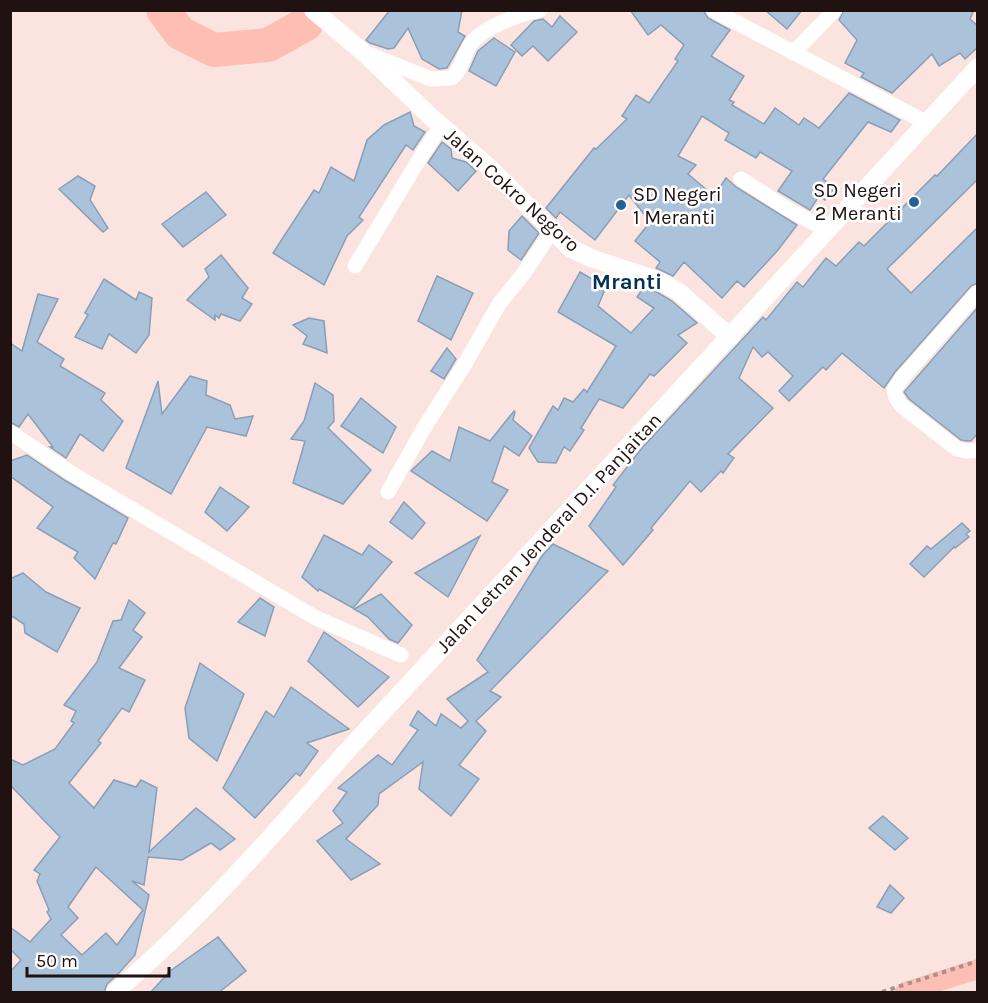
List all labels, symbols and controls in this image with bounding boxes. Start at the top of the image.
street label: Jalan Cokro Negoro [440,123,584,257]
place label: SD Negeri 2 Meranti [813,179,902,225]
place label: SD Negeri 1 Meranti [633,183,722,229]
marker: SD Negeri 2 Meranti [907,195,921,209]
marker: SD Negeri 1 Meranti [614,198,628,212]
district label: Mranti [592,269,662,295]
street label: Jalan Letnan Jenderal D.I. Panjaitan [432,408,666,658]
scale bar [27,940,170,978]
text: 50 m [36,950,78,972]

